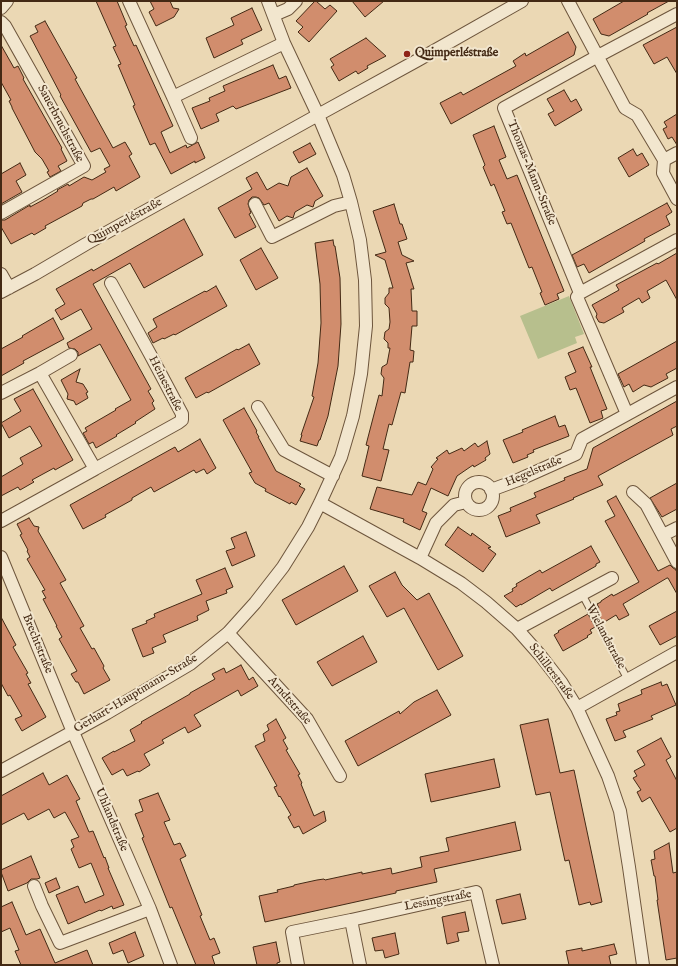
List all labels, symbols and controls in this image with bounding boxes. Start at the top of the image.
place label: Quimperléstraße [415,47,498,61]
marker: Quimperléstraße [402,49,412,59]
street label: Sauerbruchstraße [34,83,86,165]
street label: Thomas-Mann-Straße [503,118,559,228]
street label: Quimperléstraße [85,196,165,248]
street label: Heinestraße [145,354,185,414]
street label: Hegelstraße [503,454,565,490]
street label: Wielandstraße [582,602,628,672]
street label: Brechtstraße [19,612,55,676]
street label: Schillerstraße [525,641,577,703]
street label: Gerhart-Hauptmann-Straße [72,651,200,737]
street label: Arndtstraße [264,674,314,728]
street label: Uhlandstraße [91,786,131,854]
street label: Lessingstraße [403,887,473,915]

